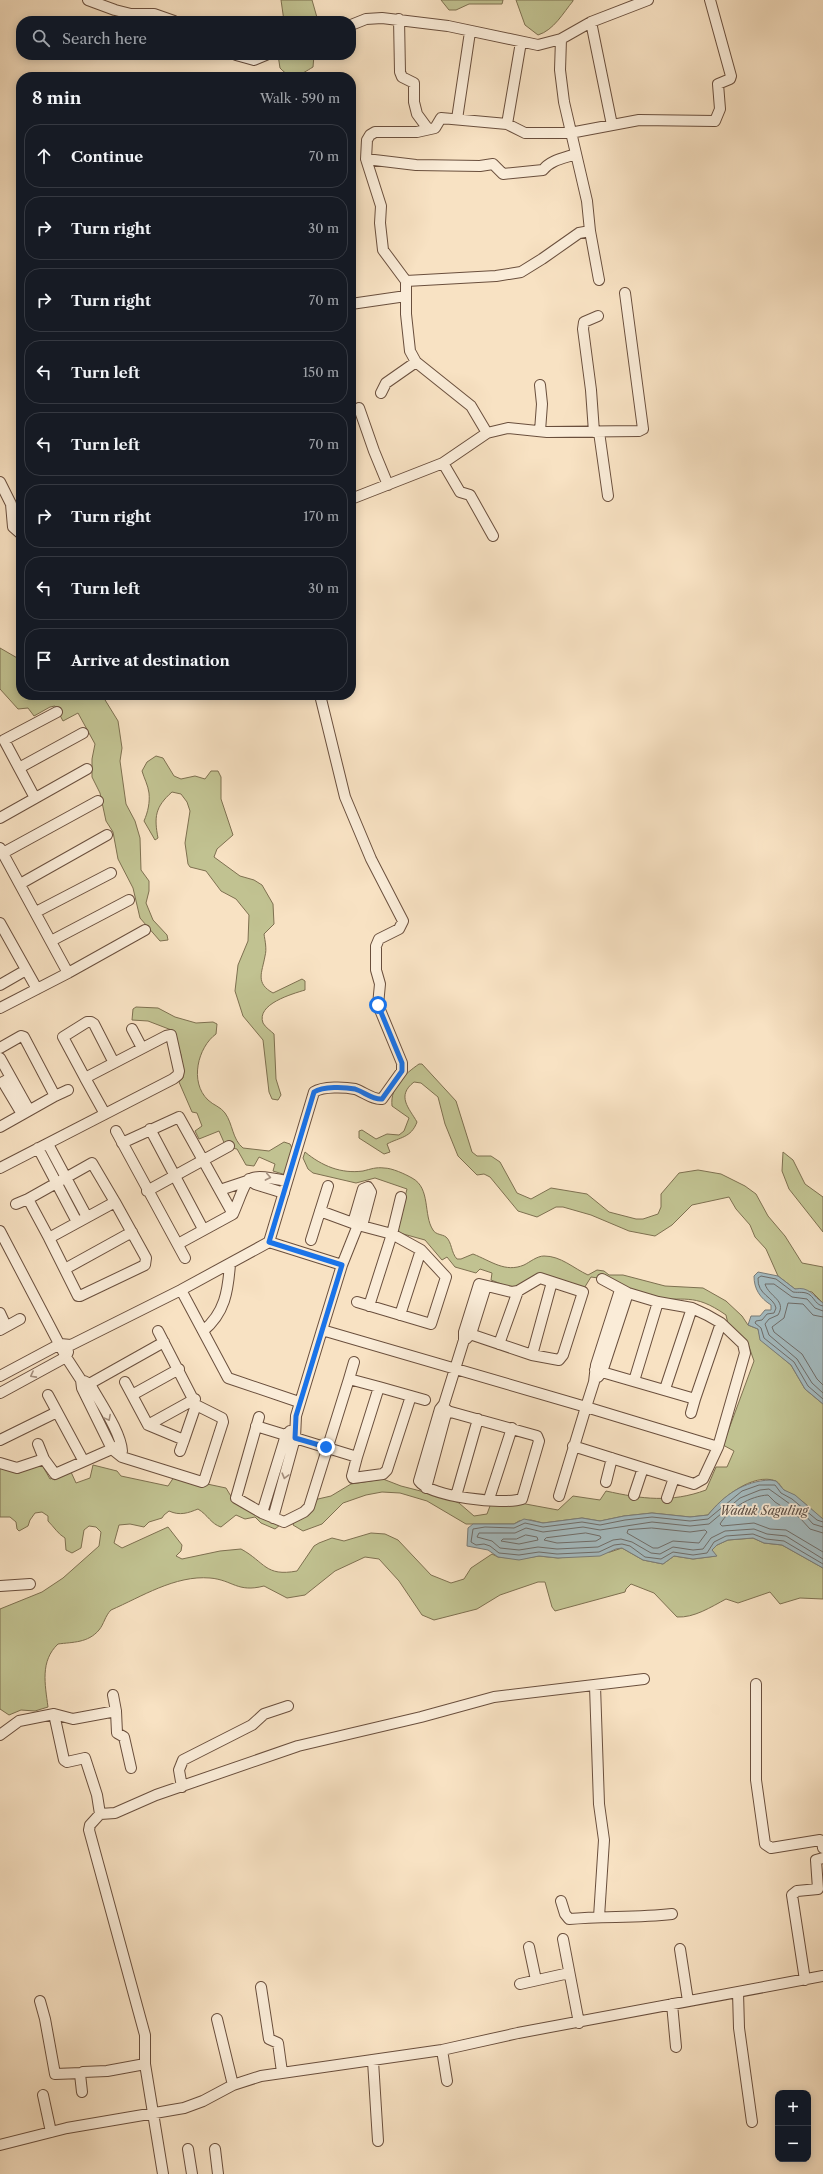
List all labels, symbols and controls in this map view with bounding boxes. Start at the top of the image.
search box [16,16,356,60]
icon: search [30,27,52,49]
text: Search here [62,29,147,48]
text: 8 min [32,88,81,108]
text: Walk · 590 m [260,90,340,106]
icon: ahead [33,145,55,167]
text: Continue [71,147,143,166]
text: 70 m [309,148,339,164]
icon: right [33,217,55,239]
text: Turn right [71,219,151,238]
text: 30 m [308,220,339,236]
icon: right [33,289,55,311]
text: Turn right [71,291,151,310]
text: 70 m [309,292,339,308]
icon: left [33,361,55,383]
text: Turn left [71,363,140,382]
text: 150 m [303,364,339,380]
icon: left [33,433,55,455]
text: Turn left [71,435,140,454]
text: 70 m [309,436,339,452]
icon: right [33,505,55,527]
text: Turn right [71,507,151,526]
text: 170 m [303,508,339,524]
icon: left [33,577,55,599]
text: Turn left [71,579,140,598]
text: 30 m [308,580,339,596]
icon: arrive [33,649,55,671]
text: Arrive at destination [71,651,230,670]
route start [369,996,387,1014]
one-way arrow [265,1173,271,1181]
one-way arrow [30,1370,37,1378]
one-way arrow [103,1414,111,1421]
route end [317,1438,335,1456]
one-way arrow [281,1472,289,1479]
water label: Waduk Saguling [720,1503,810,1518]
map controls [775,2090,811,2162]
button: + [775,2090,811,2126]
button: − [775,2126,811,2162]

